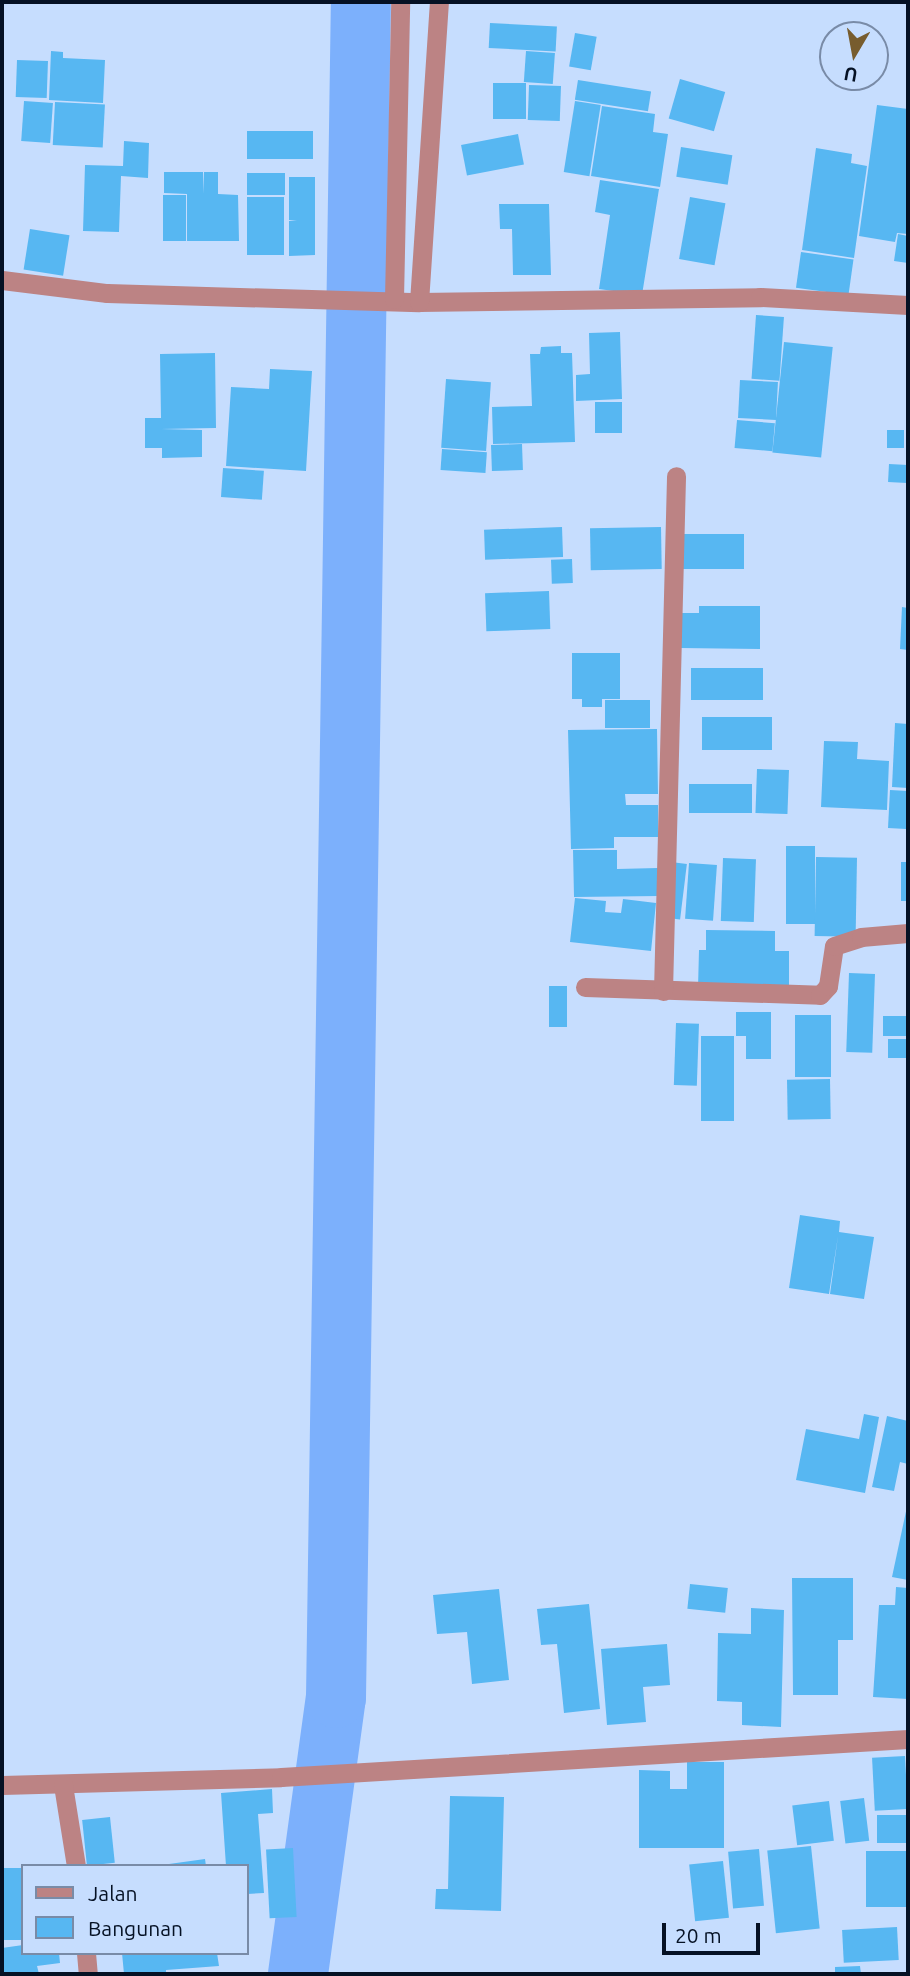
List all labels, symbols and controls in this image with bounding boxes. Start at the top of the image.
north arrow [819,21,889,91]
text: U [842,63,859,87]
legend [21,1864,248,1955]
text: Jalan [88,1881,137,1905]
scale bar [665,1910,763,1954]
text: Bangunan [88,1916,183,1940]
text: 20 m [675,1923,722,1947]

